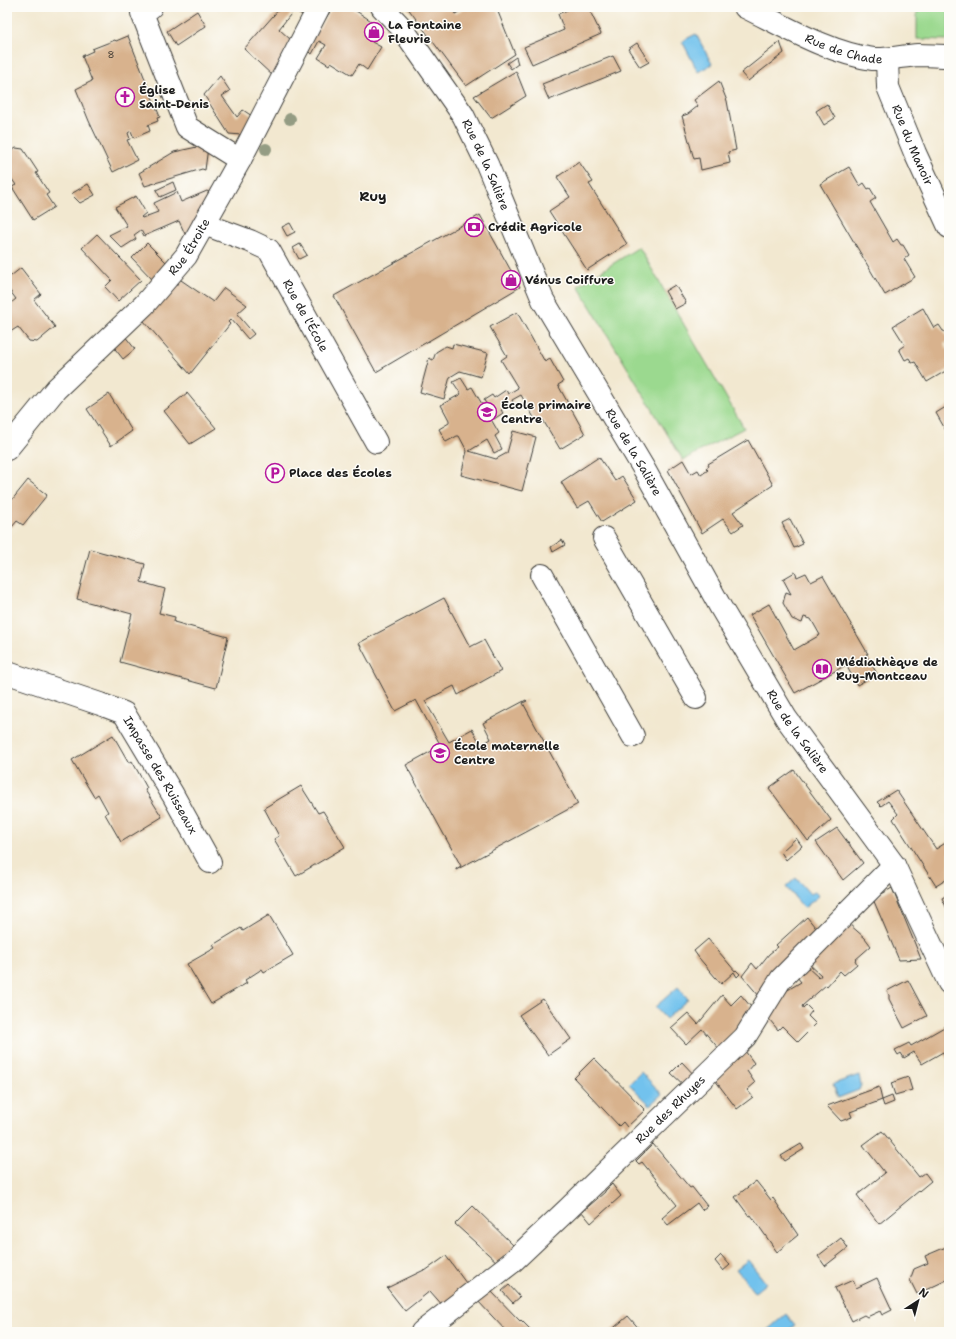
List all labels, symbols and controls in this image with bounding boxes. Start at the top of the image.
place label: La Fontaine Fleurie [388,17,462,47]
shop icon: La Fontaine Fleurie [363,21,385,43]
street label: Rue de Chade [802,30,883,67]
house number: 8 [108,48,115,61]
place label: Église Saint-Denis [139,82,209,112]
church icon: Église Saint-Denis [114,86,136,108]
street label: Rue du Manoir [888,102,937,188]
street label: Rue de la Salière [458,116,513,213]
district label: Ruy [359,187,387,205]
street label: Rue Étroite [165,215,214,279]
bank icon: Crédit Agricole [463,216,485,238]
place label: Crédit Agricole [488,219,582,235]
shop icon: Vénus Coiffure [500,269,522,291]
place label: Vénus Coiffure [525,272,614,288]
street label: Rue de l'École [279,276,332,355]
place label: École primaire Centre [501,397,591,427]
school or university icon: École primaire Centre [476,401,498,423]
street label: Rue de la Salière [602,406,665,499]
parking icon: Place des Écoles [264,462,286,484]
place label: Place des Écoles [289,465,392,481]
place label: Médiathèque de Ruy-Montceau [836,654,938,684]
library icon: Médiathèque de Ruy-Montceau [811,658,833,680]
street label: Rue de la Salière [763,687,832,777]
street label: Impasse des Ruisseaux [120,713,201,837]
place label: École maternelle Centre [454,738,560,768]
school or university icon: École maternelle Centre [429,742,451,764]
street label: Rue des Rhuyes [632,1072,709,1147]
north arrow [898,1281,938,1321]
text: N [916,1285,932,1302]

